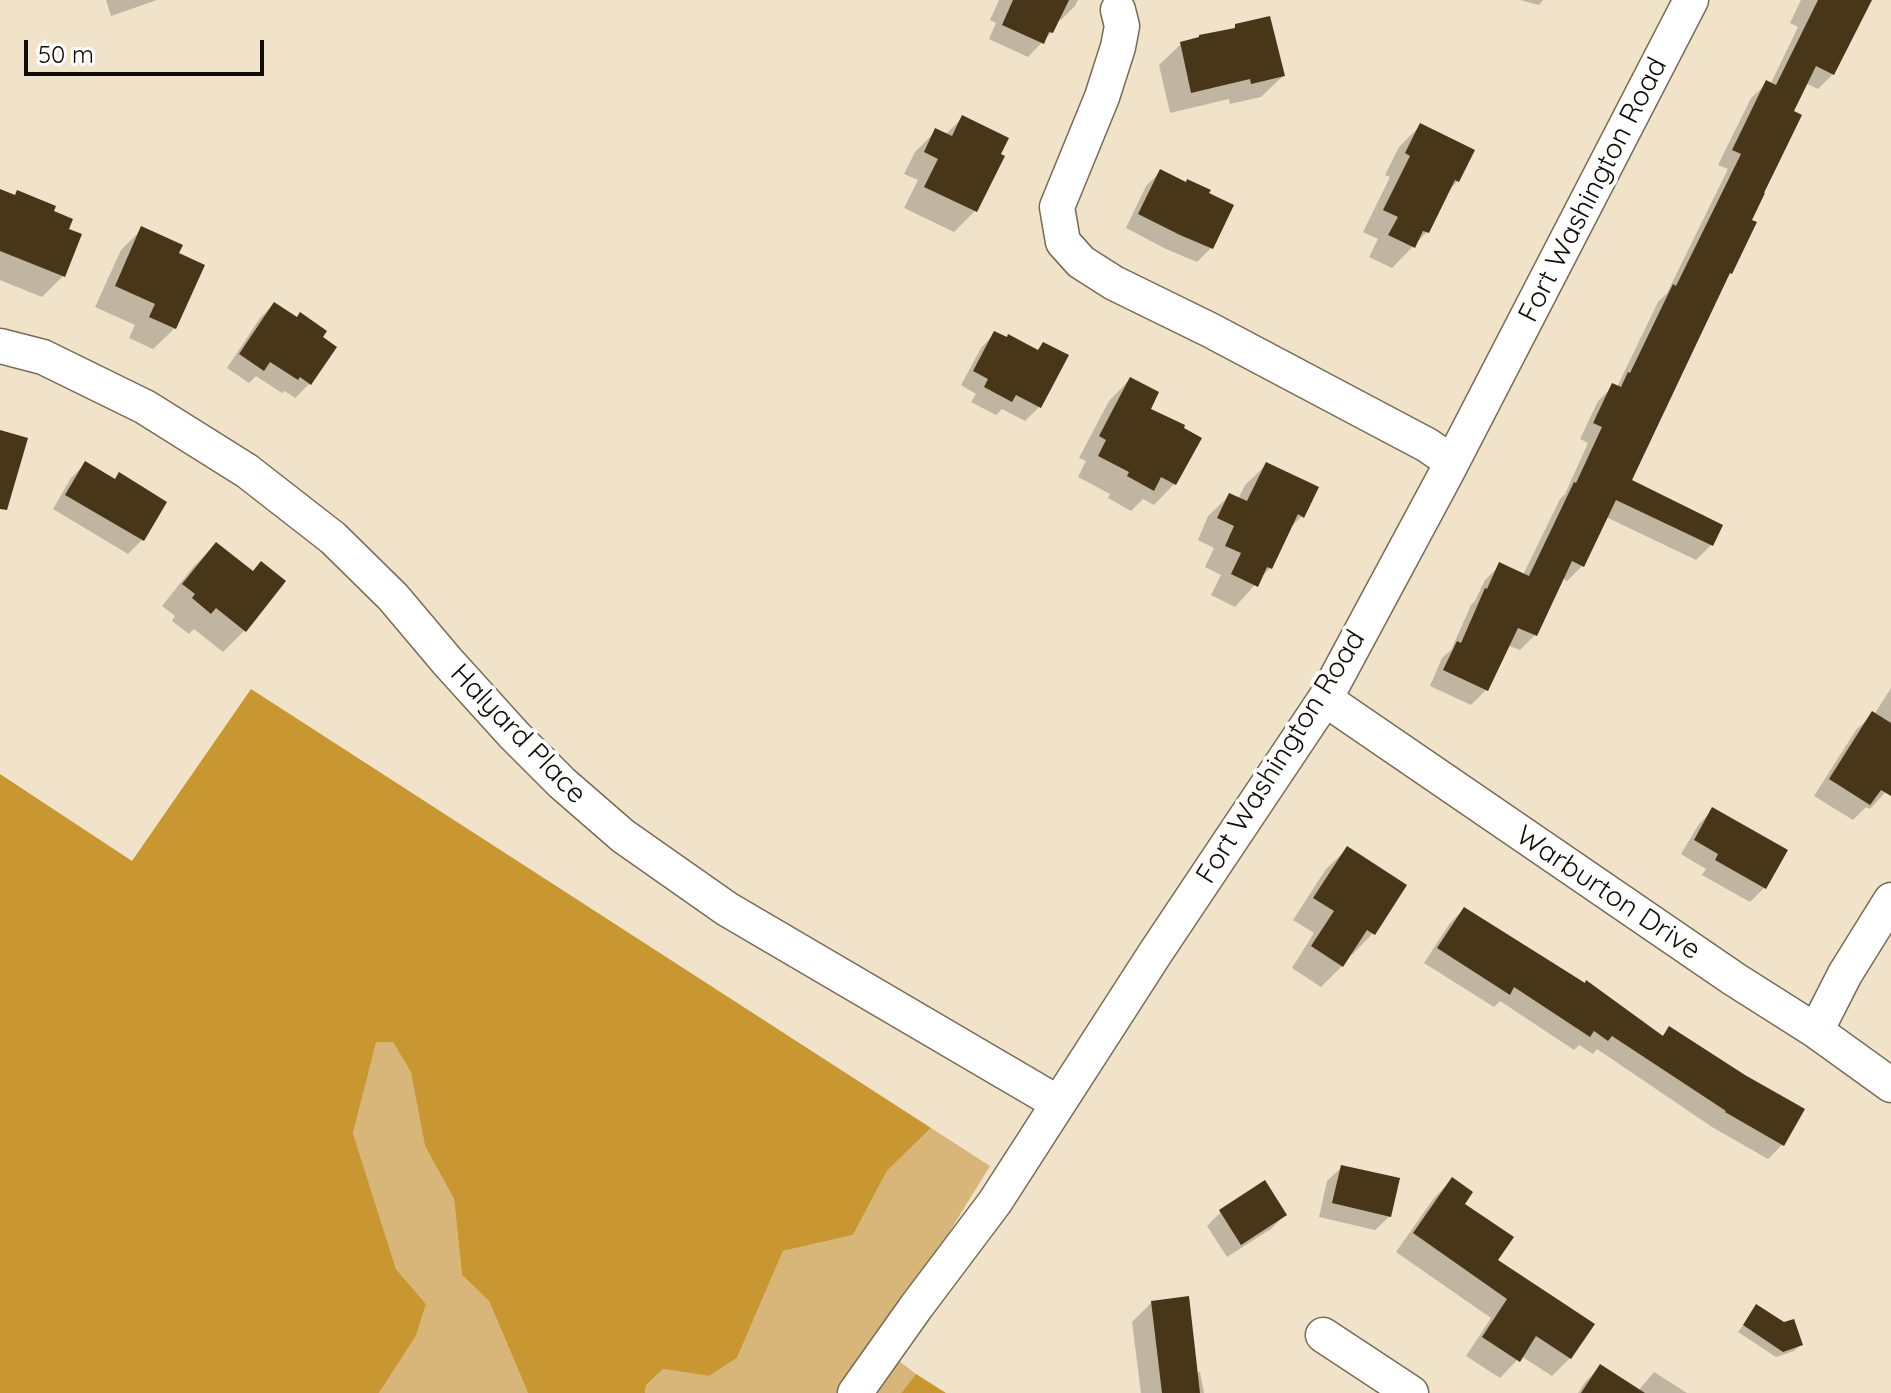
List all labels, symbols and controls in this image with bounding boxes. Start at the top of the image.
scale bar [28,24,268,74]
text: 50 m [38,39,94,69]
street label: Fort Washington Road [1512,52,1674,328]
street label: Fort Washington Road [1189,624,1373,890]
street label: Halyard Place [443,657,593,811]
street label: Warburton Drive [1509,819,1707,967]

